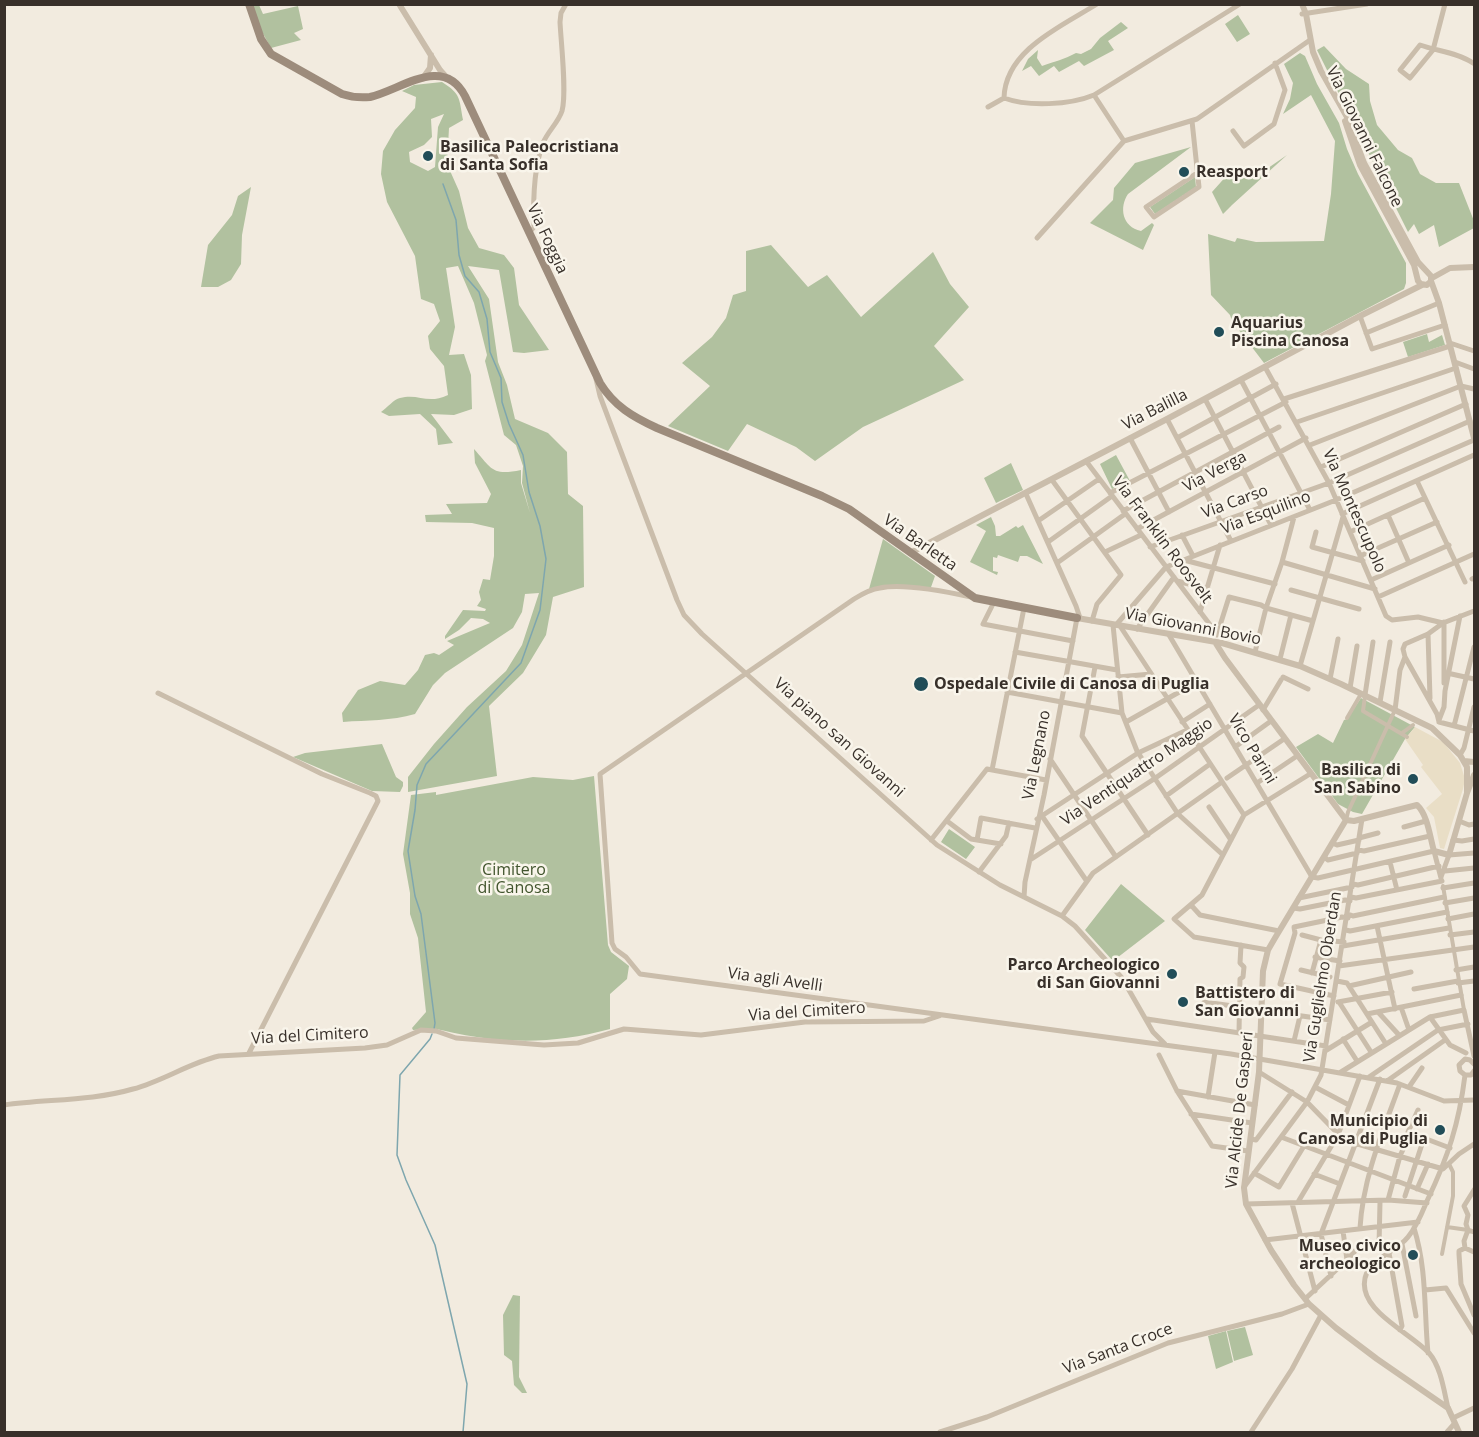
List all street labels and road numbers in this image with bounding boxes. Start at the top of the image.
street label: Via Giovanni Falcone [1322,64,1406,210]
street label: Via Foggia [522,201,572,277]
street label: Via Balilla [1119,385,1191,435]
street label: Via Montescupolo [1318,446,1390,576]
street label: Via Verga [1180,447,1250,497]
street label: Via Franklin Roosvelt [1108,473,1216,607]
street label: Via Carso [1199,481,1271,523]
street label: Via Esquilino [1219,487,1313,539]
street label: Via Barletta [879,511,961,575]
street label: Via Giovanni Bovio [1123,604,1263,650]
street label: Via piano san Giovanni [770,674,908,802]
street label: Via Legnano [1019,709,1055,801]
street label: Vico Parini [1224,711,1280,787]
street label: Via Ventiquattro Maggio [1057,714,1217,830]
street label: Via Guglielmo Oberdan [1300,890,1346,1064]
street label: Via agli Avelli [726,964,824,996]
street label: Via del Cimitero [748,998,866,1026]
street label: Via del Cimitero [251,1023,369,1049]
street label: Via Alcide De Gasperi [1222,1031,1258,1189]
street label: Via Santa Croce [1061,1319,1175,1379]

